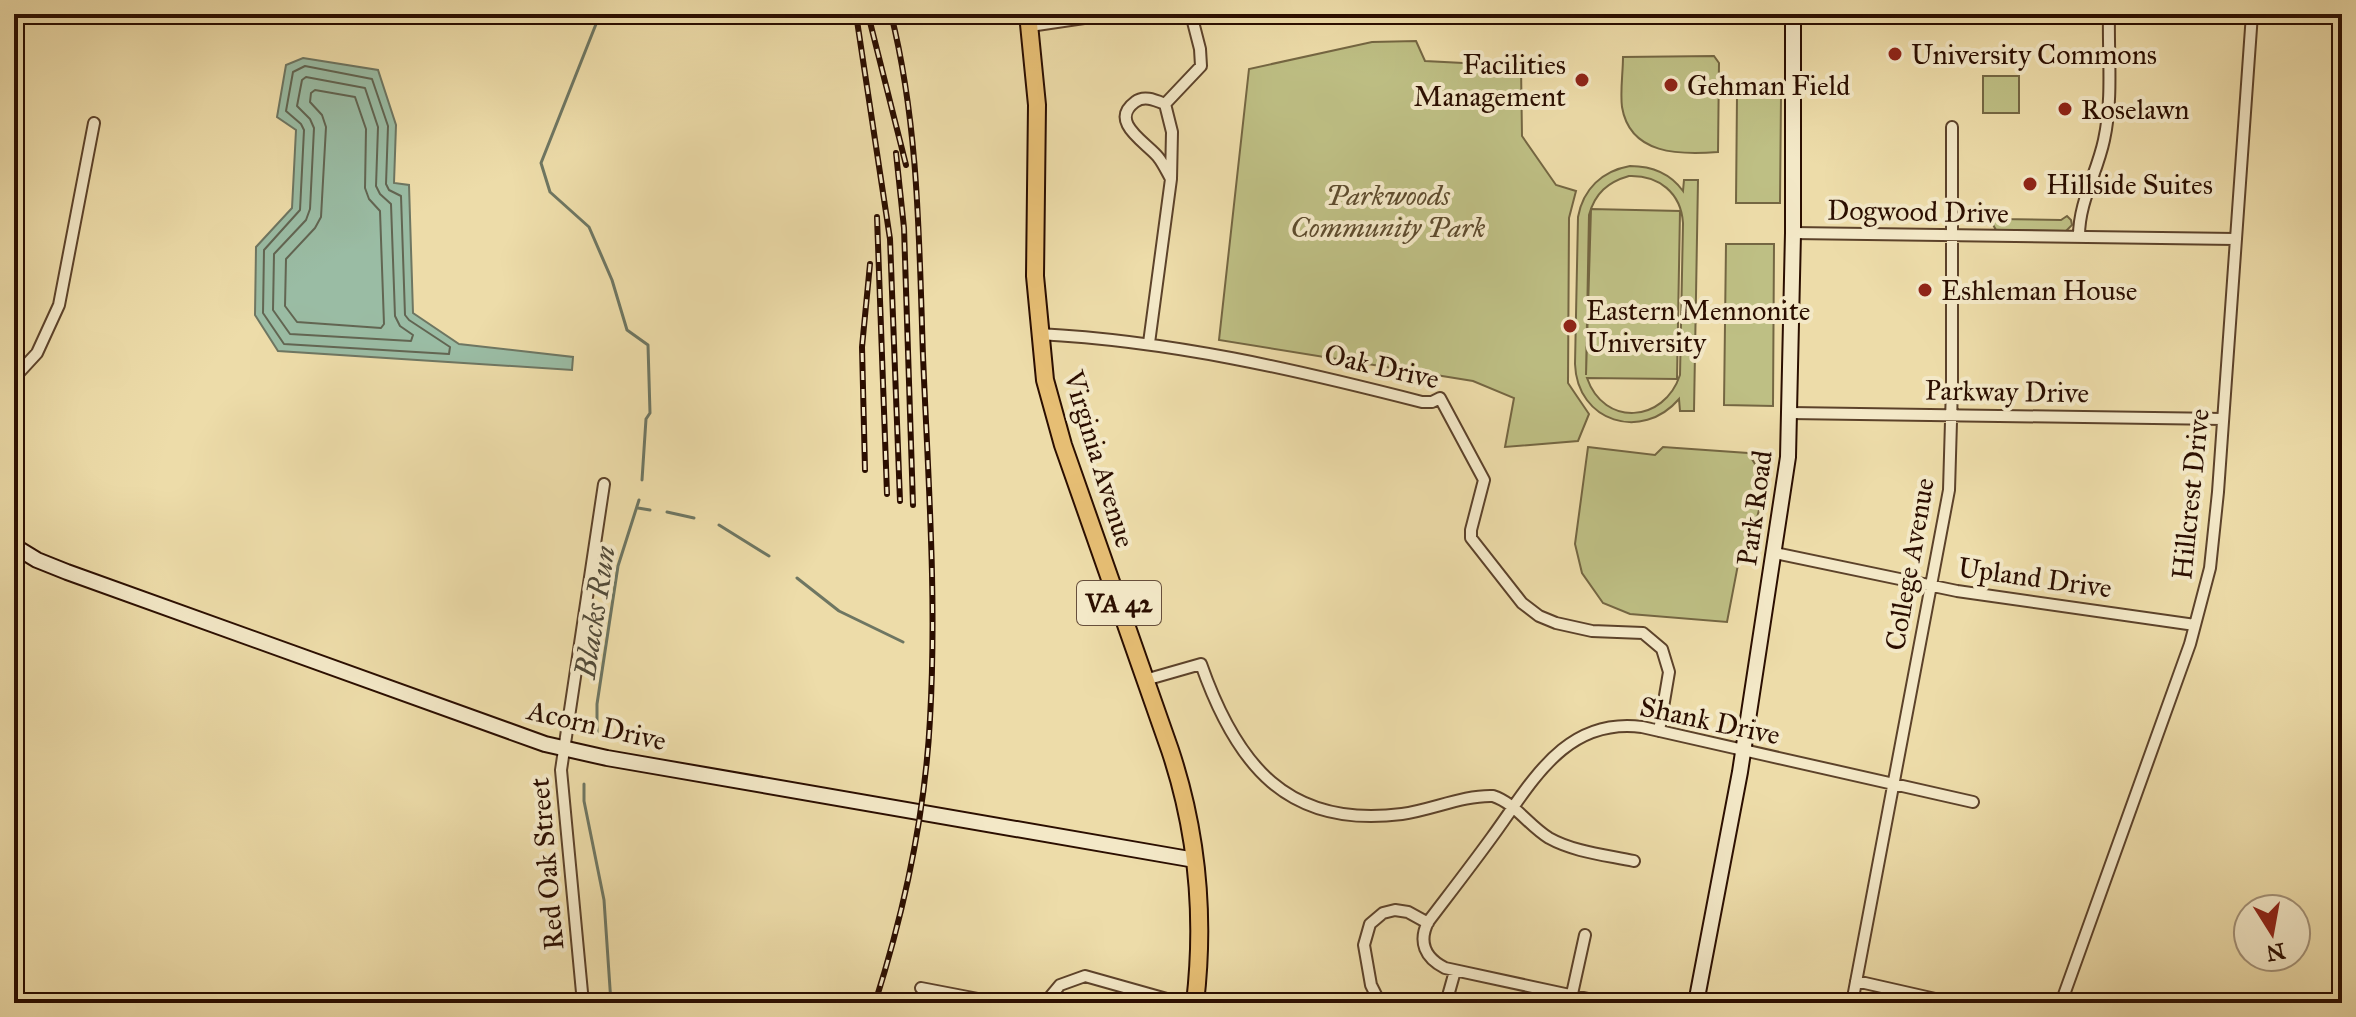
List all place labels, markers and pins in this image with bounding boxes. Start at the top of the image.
place label: University Commons [1911,37,2157,72]
marker: University Commons [1886,45,1904,63]
place label: Facilities Management [1414,47,1566,114]
place label: Gehman Field [1687,68,1850,103]
marker: Facilities Management [1573,71,1591,89]
marker: Gehman Field [1662,76,1680,94]
place label: Roselawn [2081,92,2189,127]
marker: Roselawn [2056,100,2074,118]
place label: Hillside Suites [2046,167,2213,202]
marker: Hillside Suites [2021,175,2039,193]
place label: Eshleman House [1941,273,2138,308]
marker: Eshleman House [1916,281,1934,299]
place label: Eastern Mennonite University [1586,293,1811,360]
marker: Eastern Mennonite University [1561,317,1579,335]

